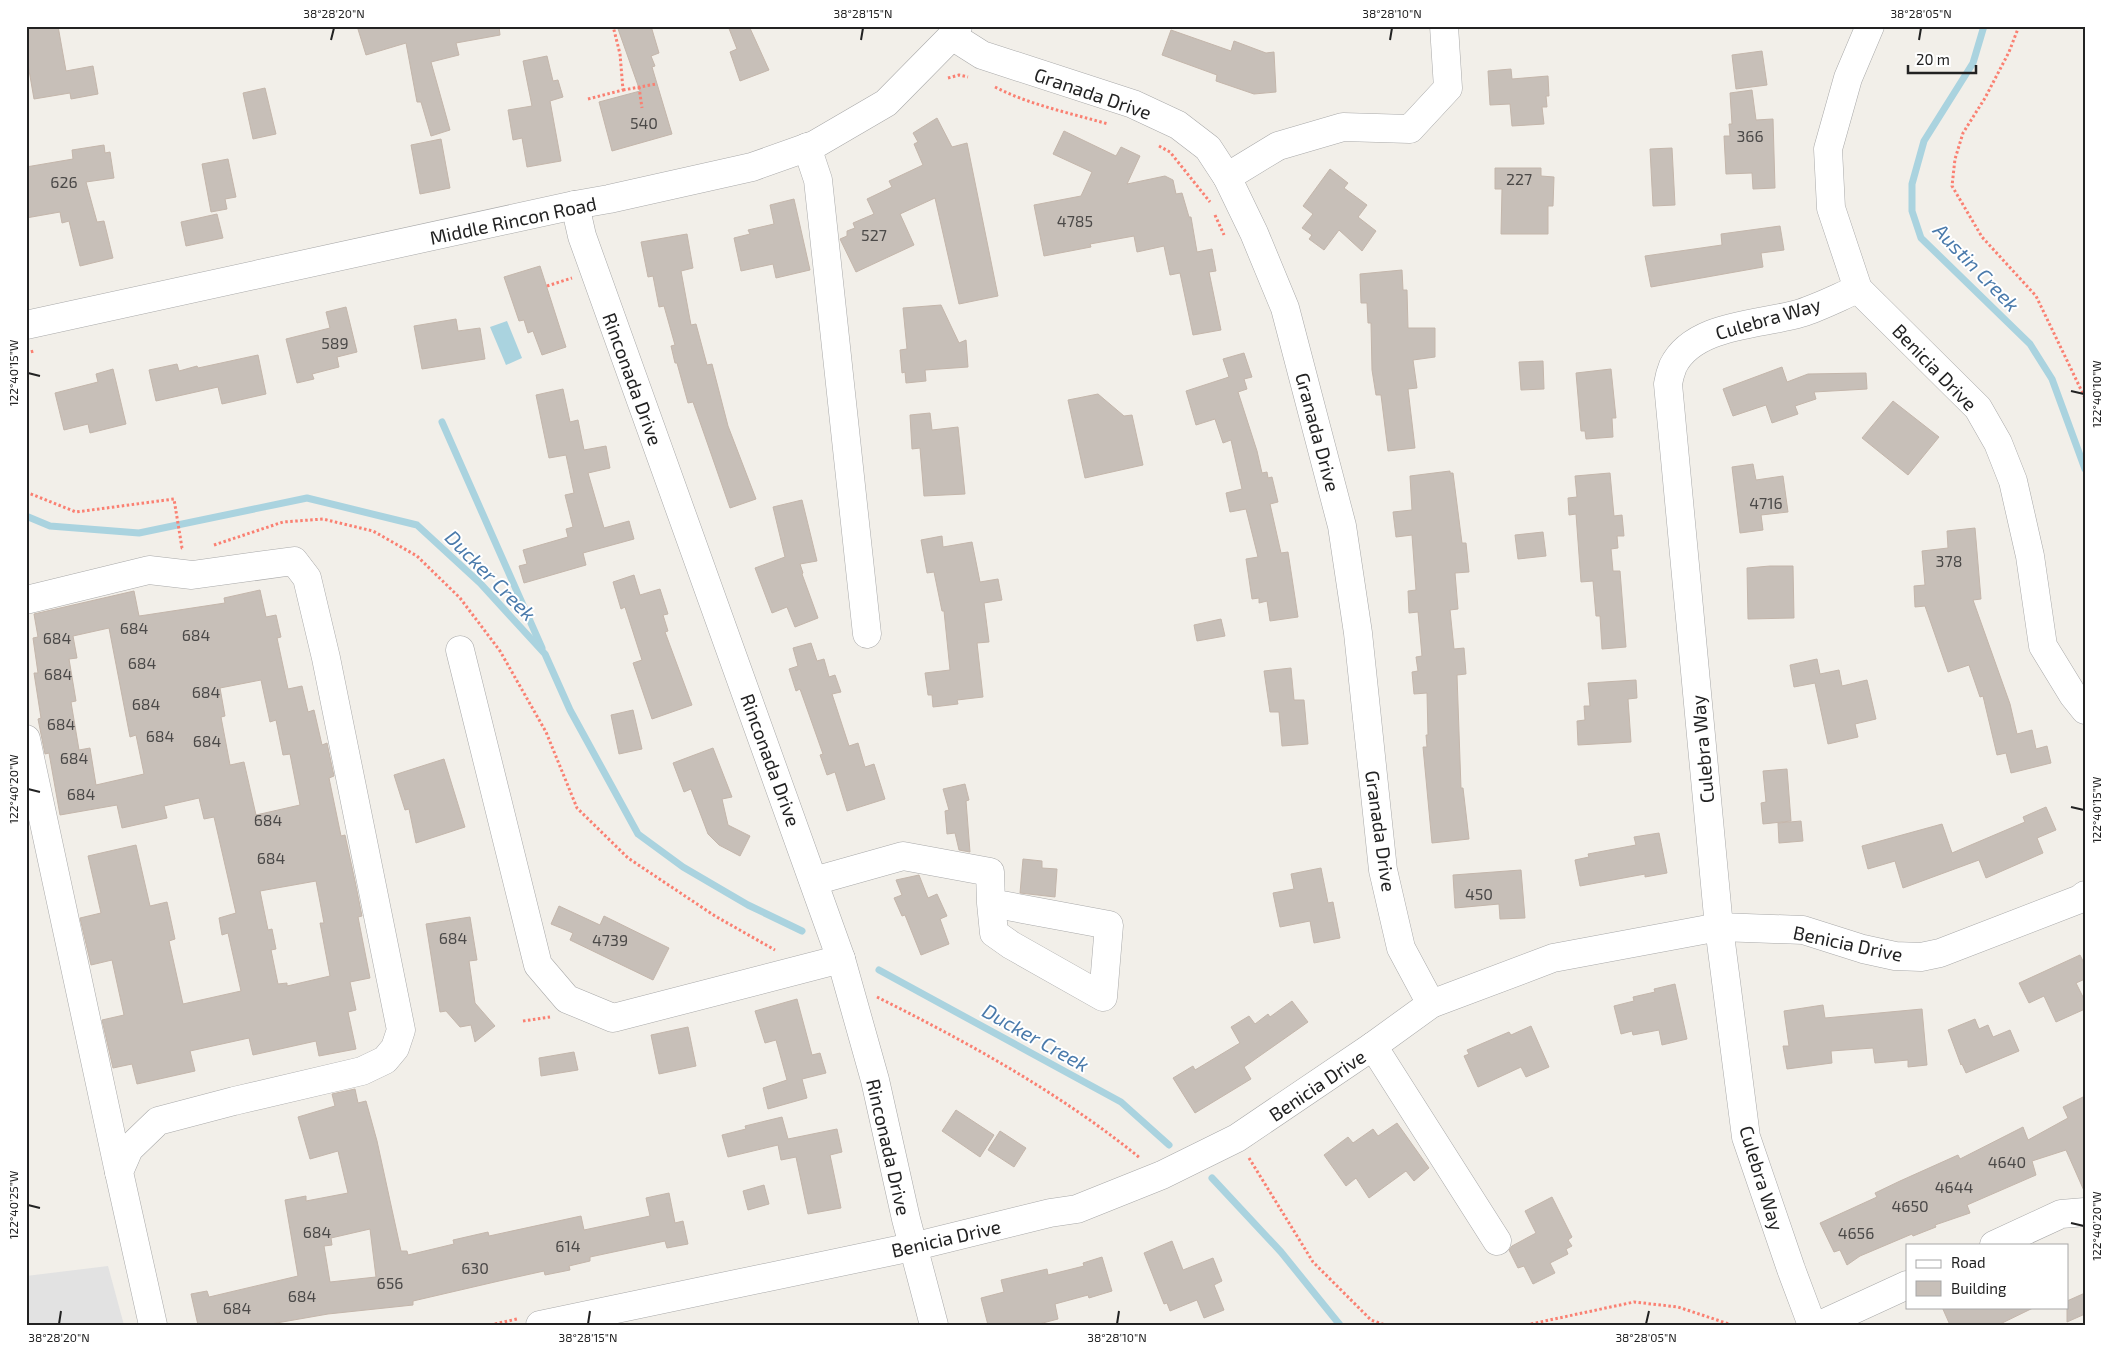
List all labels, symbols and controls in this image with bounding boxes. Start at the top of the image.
text: 38°28'20"N [303,6,365,20]
text: 38°28'15"N [834,6,892,20]
text: 38°28'10"N [1362,6,1422,20]
text: 38°28'05"N [1890,6,1952,20]
scale bar [1908,42,1976,74]
text: 20 m [1916,50,1950,68]
street label: Granada Drive [1032,62,1154,124]
house number: 540 [630,113,658,132]
house number: 366 [1736,126,1764,145]
house number: 227 [1506,169,1532,188]
house number: 626 [50,172,78,191]
street label: Middle Rincon Road [428,191,598,249]
house number: 4785 [1057,211,1093,230]
water label: Austin Creek [1928,217,2025,316]
house number: 527 [861,225,887,244]
street label: Culebra Way [1713,292,1823,344]
street label: Rinconada Drive [598,309,668,449]
street label: Benicia Drive [1888,319,1982,415]
house number: 589 [321,333,349,352]
text: 122°40'15"W [6,340,20,406]
text: 122°40'10"W [2089,360,2103,428]
street label: Granada Drive [1291,370,1345,494]
house number: 4716 [1749,493,1783,512]
water label: Ducker Creek [441,525,541,625]
house number: 378 [1936,551,1962,570]
house number: 684 [120,618,149,637]
house number: 684 [182,625,211,644]
house number: 684 [43,628,72,647]
house number: 684 [128,653,157,672]
house number: 684 [44,664,73,683]
house number: 684 [192,682,221,701]
street label: Rinconada Drive [736,690,806,830]
house number: 684 [132,694,161,713]
street label: Culebra Way [1686,694,1718,804]
house number: 684 [47,714,76,733]
house number: 684 [146,726,175,745]
house number: 684 [193,731,222,750]
house number: 684 [60,748,89,767]
text: 122°40'20"W [6,754,20,824]
street label: Granada Drive [1361,769,1401,893]
text: 122°40'15"W [2089,777,2103,843]
house number: 684 [67,784,96,803]
house number: 684 [254,810,283,829]
house number: 684 [257,848,286,867]
house number: 450 [1465,884,1493,903]
street label: Benicia Drive [1791,920,1905,966]
house number: 684 [439,928,468,947]
house number: 4739 [592,930,628,949]
water label: Ducker Creek [978,998,1094,1076]
street label: Benicia Drive [1264,1044,1370,1126]
street label: Rinconada Drive [862,1076,916,1218]
street label: Culebra Way [1735,1123,1789,1233]
house number: 4640 [1988,1152,2026,1171]
text: 122°40'25"W [6,1171,20,1239]
house number: 4644 [1935,1177,1973,1196]
text: 122°40'20"W [2089,1191,2103,1261]
house number: 4650 [1891,1196,1929,1215]
street label: Benicia Drive [889,1214,1003,1262]
house number: 684 [303,1222,332,1241]
house number: 4656 [1838,1223,1874,1242]
house number: 614 [555,1236,581,1255]
legend [1906,1244,2068,1308]
text: Road [1951,1253,1986,1271]
house number: 630 [461,1258,489,1277]
house number: 656 [377,1273,403,1292]
text: Building [1951,1279,2007,1297]
house number: 684 [288,1286,317,1305]
house number: 684 [223,1298,252,1317]
text: 38°28'20"N [28,1330,90,1344]
text: 38°28'15"N [559,1330,617,1344]
text: 38°28'10"N [1087,1330,1147,1344]
text: 38°28'05"N [1615,1330,1677,1344]

